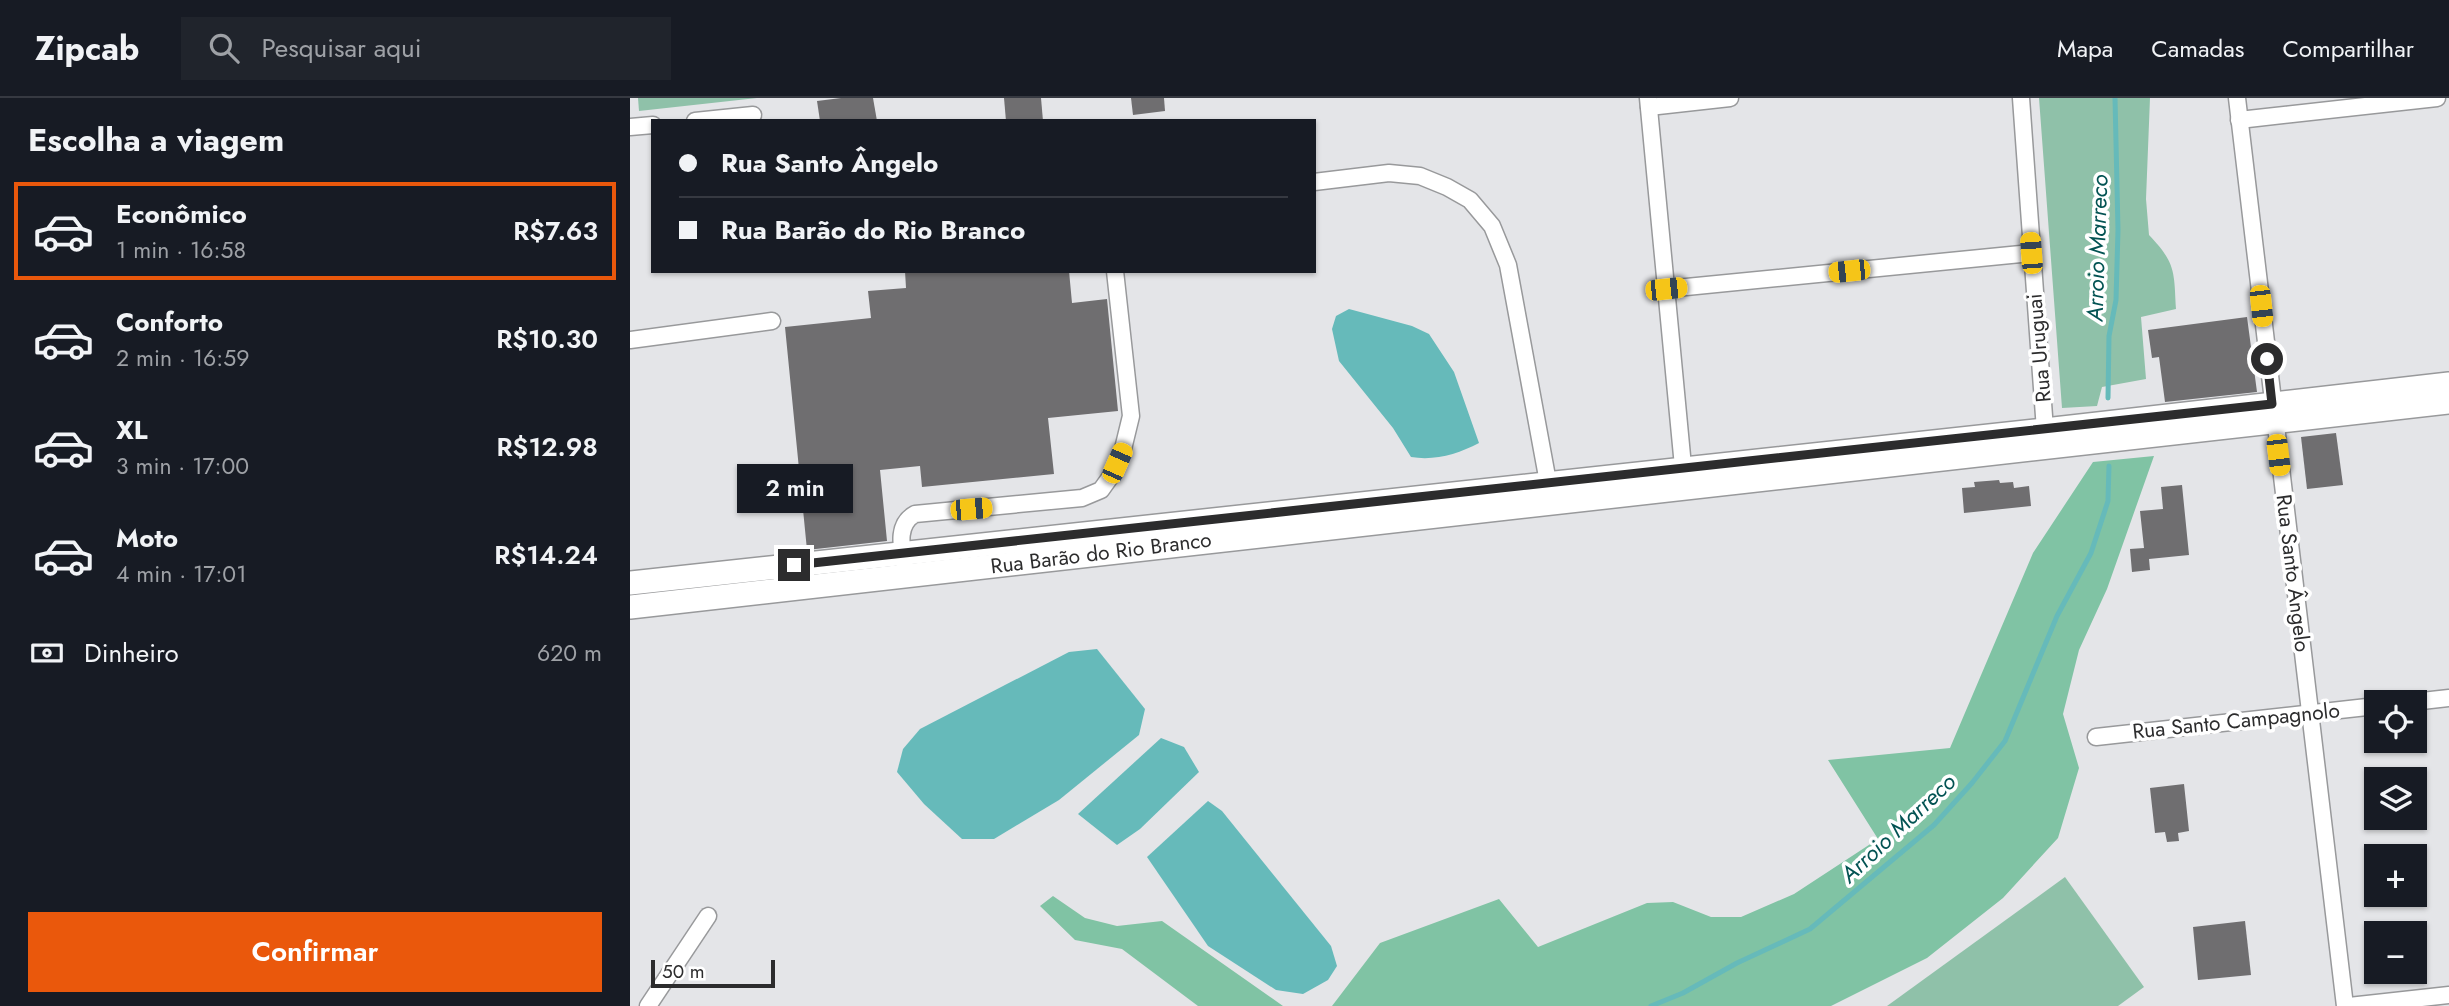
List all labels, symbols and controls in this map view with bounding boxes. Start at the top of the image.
search box [181,17,671,80]
text: Zipcab [35,25,139,72]
icon: search [205,29,243,67]
text: Pesquisar aqui [261,29,421,67]
text: Mapa [2057,31,2113,66]
text: Camadas [2151,31,2244,66]
text: Compartilhar [2282,31,2414,66]
text: Escolha a viagem [28,117,284,163]
text: Rua Santo Ângelo [721,144,938,182]
water label: Arroio Marreco [2077,173,2117,323]
text: Econômico [116,195,247,233]
icon: car [32,200,95,263]
text: Rua Barão do Rio Branco [721,211,1025,249]
text: R$7.63 [513,212,598,250]
car [2020,231,2043,275]
text: 1 min · 16:58 [116,233,246,267]
car [1828,258,1871,284]
car [1645,276,1688,302]
car [2249,284,2274,328]
street label: Rua Uruguai [2019,292,2059,404]
text: Conforto [116,303,223,341]
icon: car [32,308,95,371]
text: R$10.30 [496,320,598,358]
text: 2 min · 16:59 [116,341,249,375]
route start [2251,343,2283,375]
text: XL [116,411,148,449]
icon: car [32,416,95,479]
text: R$12.98 [496,428,598,466]
car [2266,433,2291,477]
car [1099,440,1136,486]
text: 3 min · 17:00 [116,449,249,483]
callout: 2 min [736,463,852,512]
text: 2 min [765,471,825,505]
street label: Rua Santo Ângelo [2268,492,2318,654]
car [950,497,993,521]
text: Moto [116,519,178,557]
icon: car [32,524,95,587]
street label: Rua Barão do Rio Branco [989,525,1213,581]
text: R$14.24 [494,536,598,574]
route end [778,549,810,581]
text: 4 min · 17:01 [116,557,246,591]
icon: cash [28,634,66,672]
text: Dinheiro [84,634,179,672]
text: 620 m [537,636,602,670]
map controls [2364,690,2427,984]
button: locate [2364,690,2427,753]
street label: Rua Santo Campagnolo [2131,695,2341,747]
water label: Arroio Marreco [1832,765,1964,891]
button: layers [2364,767,2427,830]
button: + [2364,844,2427,907]
button: Confirmar [28,912,602,992]
button: − [2364,921,2427,984]
scale bar [651,957,775,989]
text: 50 m [662,958,705,985]

